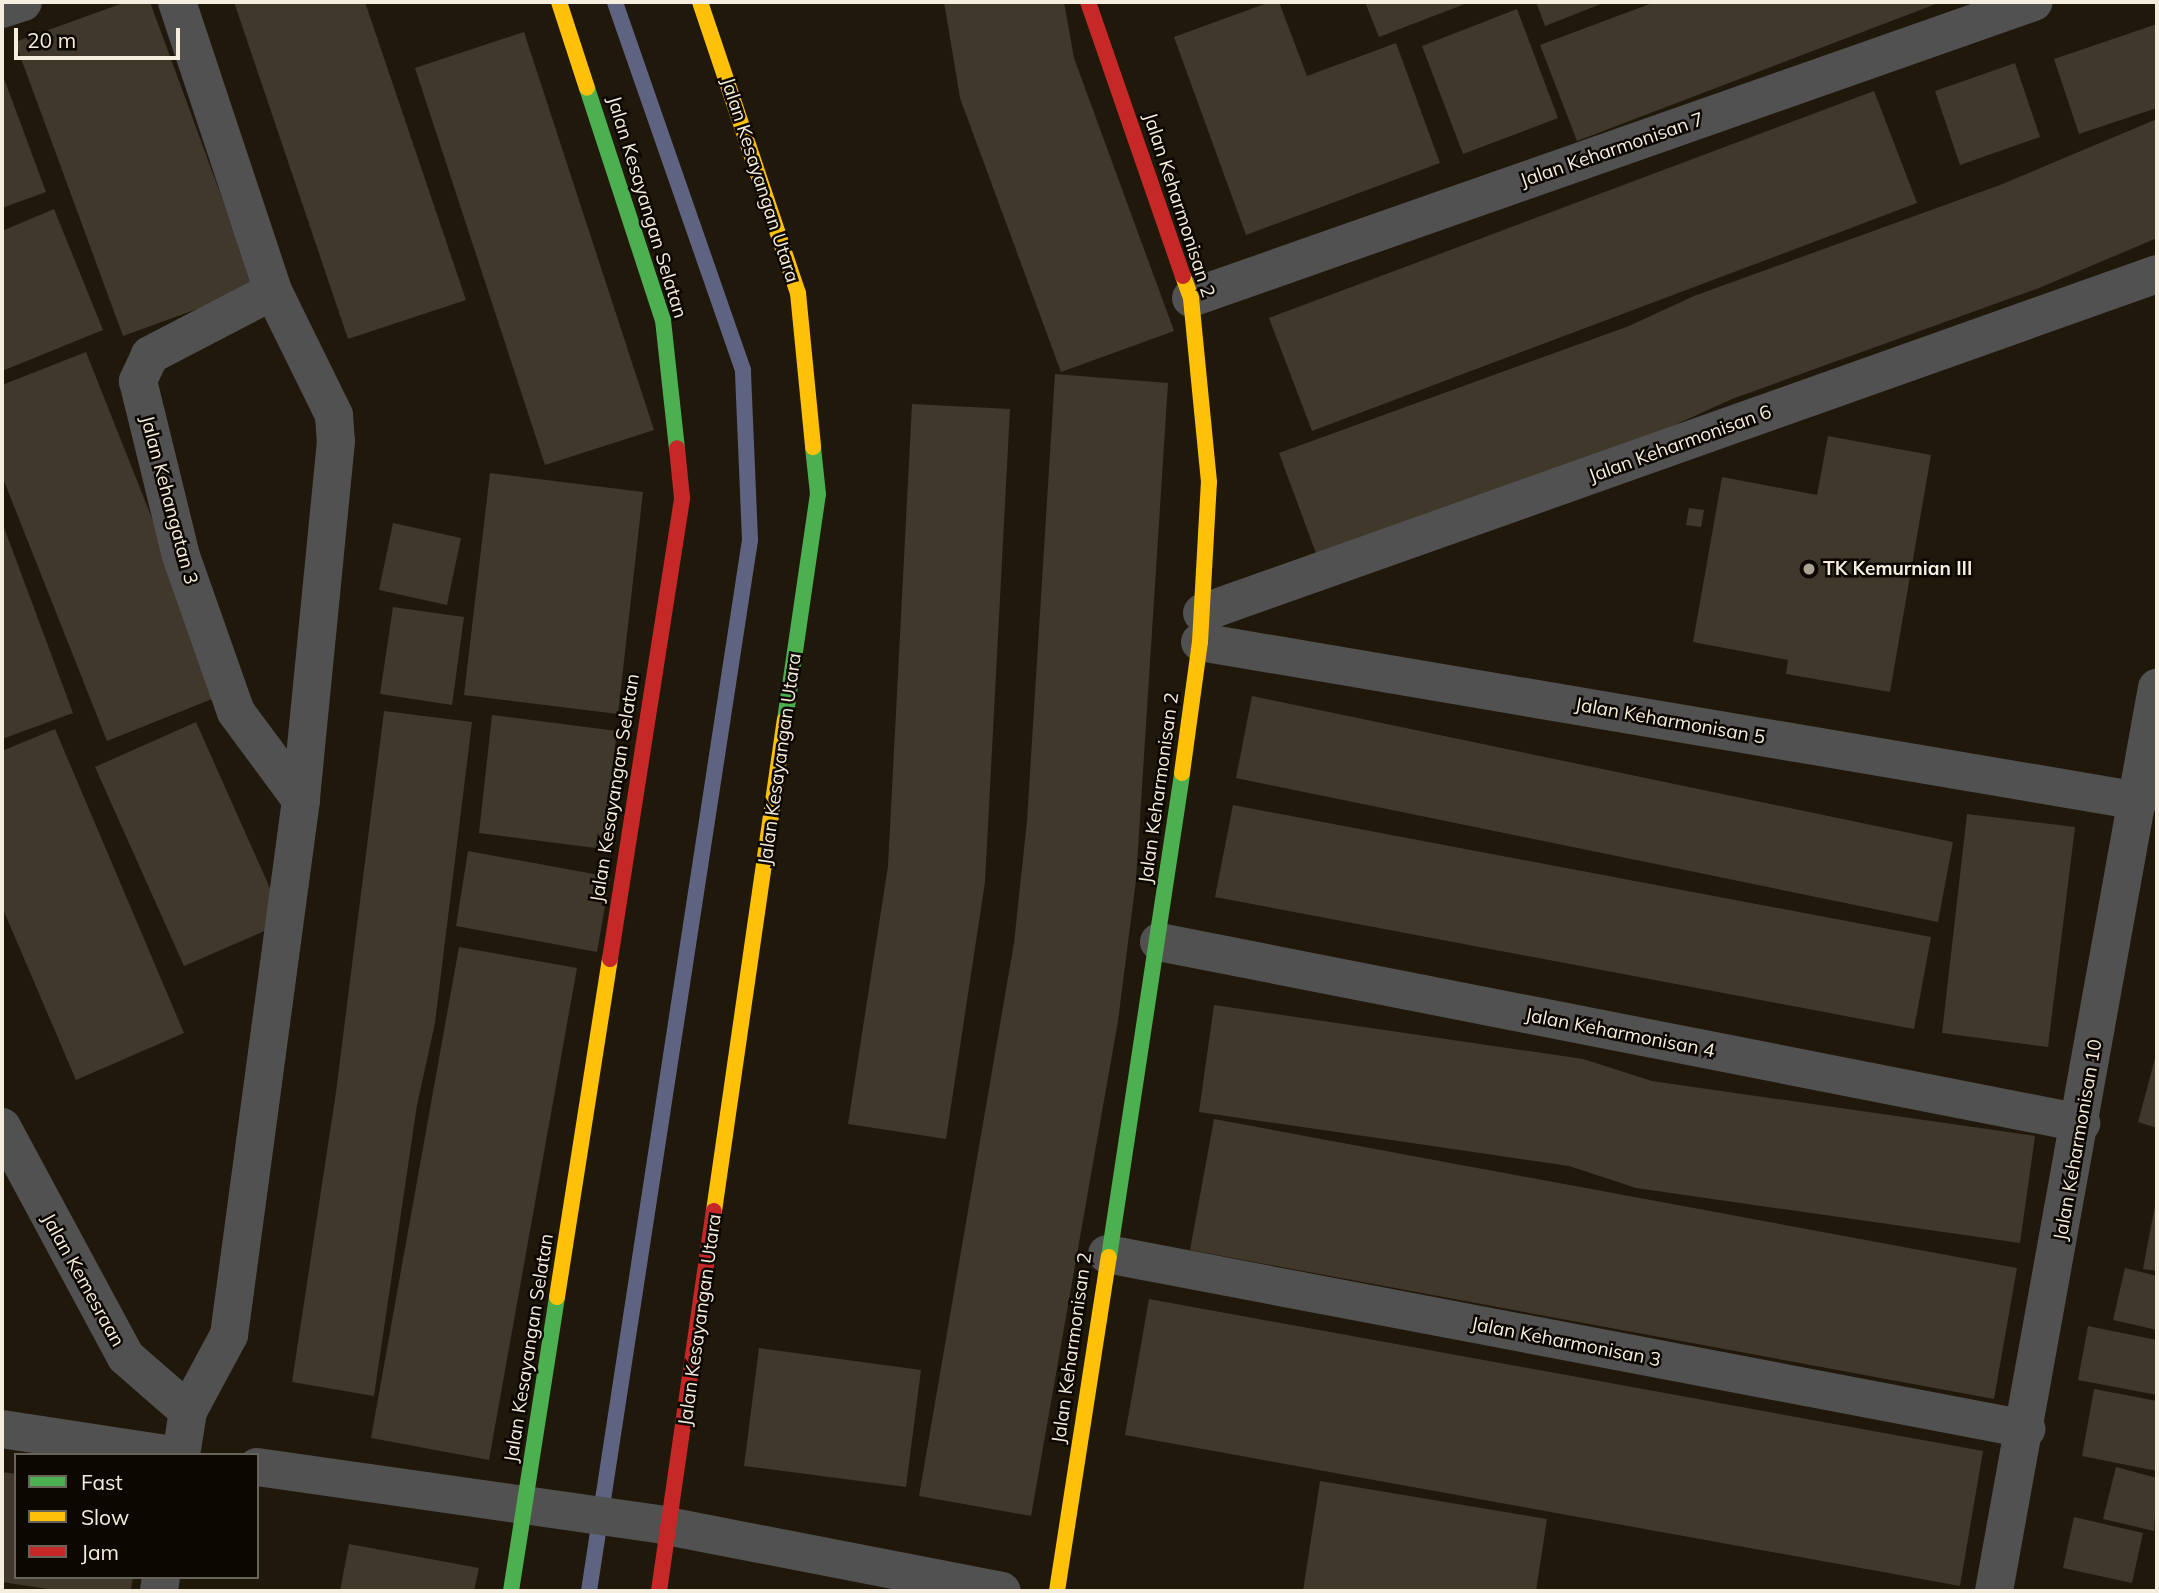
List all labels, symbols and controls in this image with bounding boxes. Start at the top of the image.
scale bar [18,14,184,58]
text: 20 m [27,27,76,53]
street label: Jalan Kesayangan Utara [716,75,804,285]
street label: Jalan Kesayangan Selatan [602,93,692,321]
street label: Jalan Keharmonisan 7 [1517,108,1707,192]
street label: Jalan Keharmonisan 2 [1138,110,1220,300]
street label: Jalan Keharmonisan 6 [1586,400,1774,488]
street label: Jalan Kehangatan 3 [135,413,203,587]
place label: TK Kemurnian III [1823,558,1972,580]
marker: TK Kemurnian III [1801,561,1817,577]
street label: Jalan Kesayangan Utara [754,651,806,867]
street label: Jalan Kesayangan Selatan [586,672,644,904]
street label: Jalan Keharmonisan 2 [1134,691,1184,885]
street label: Jalan Keharmonisan 5 [1573,693,1767,749]
street label: Jalan Keharmonisan 4 [1523,1003,1717,1063]
street label: Jalan Keharmonisan 10 [2049,1037,2107,1243]
street label: Jalan Kemesraan [37,1209,129,1351]
street label: Jalan Kesayangan Utara [674,1212,726,1428]
street label: Jalan Kesayangan Selatan [500,1232,558,1464]
street label: Jalan Keharmonisan 2 [1047,1251,1097,1445]
street label: Jalan Keharmonisan 3 [1469,1312,1663,1372]
legend [14,1453,259,1579]
text: Fast [81,1469,123,1495]
text: Slow [81,1504,129,1530]
text: Jam [81,1539,119,1565]

